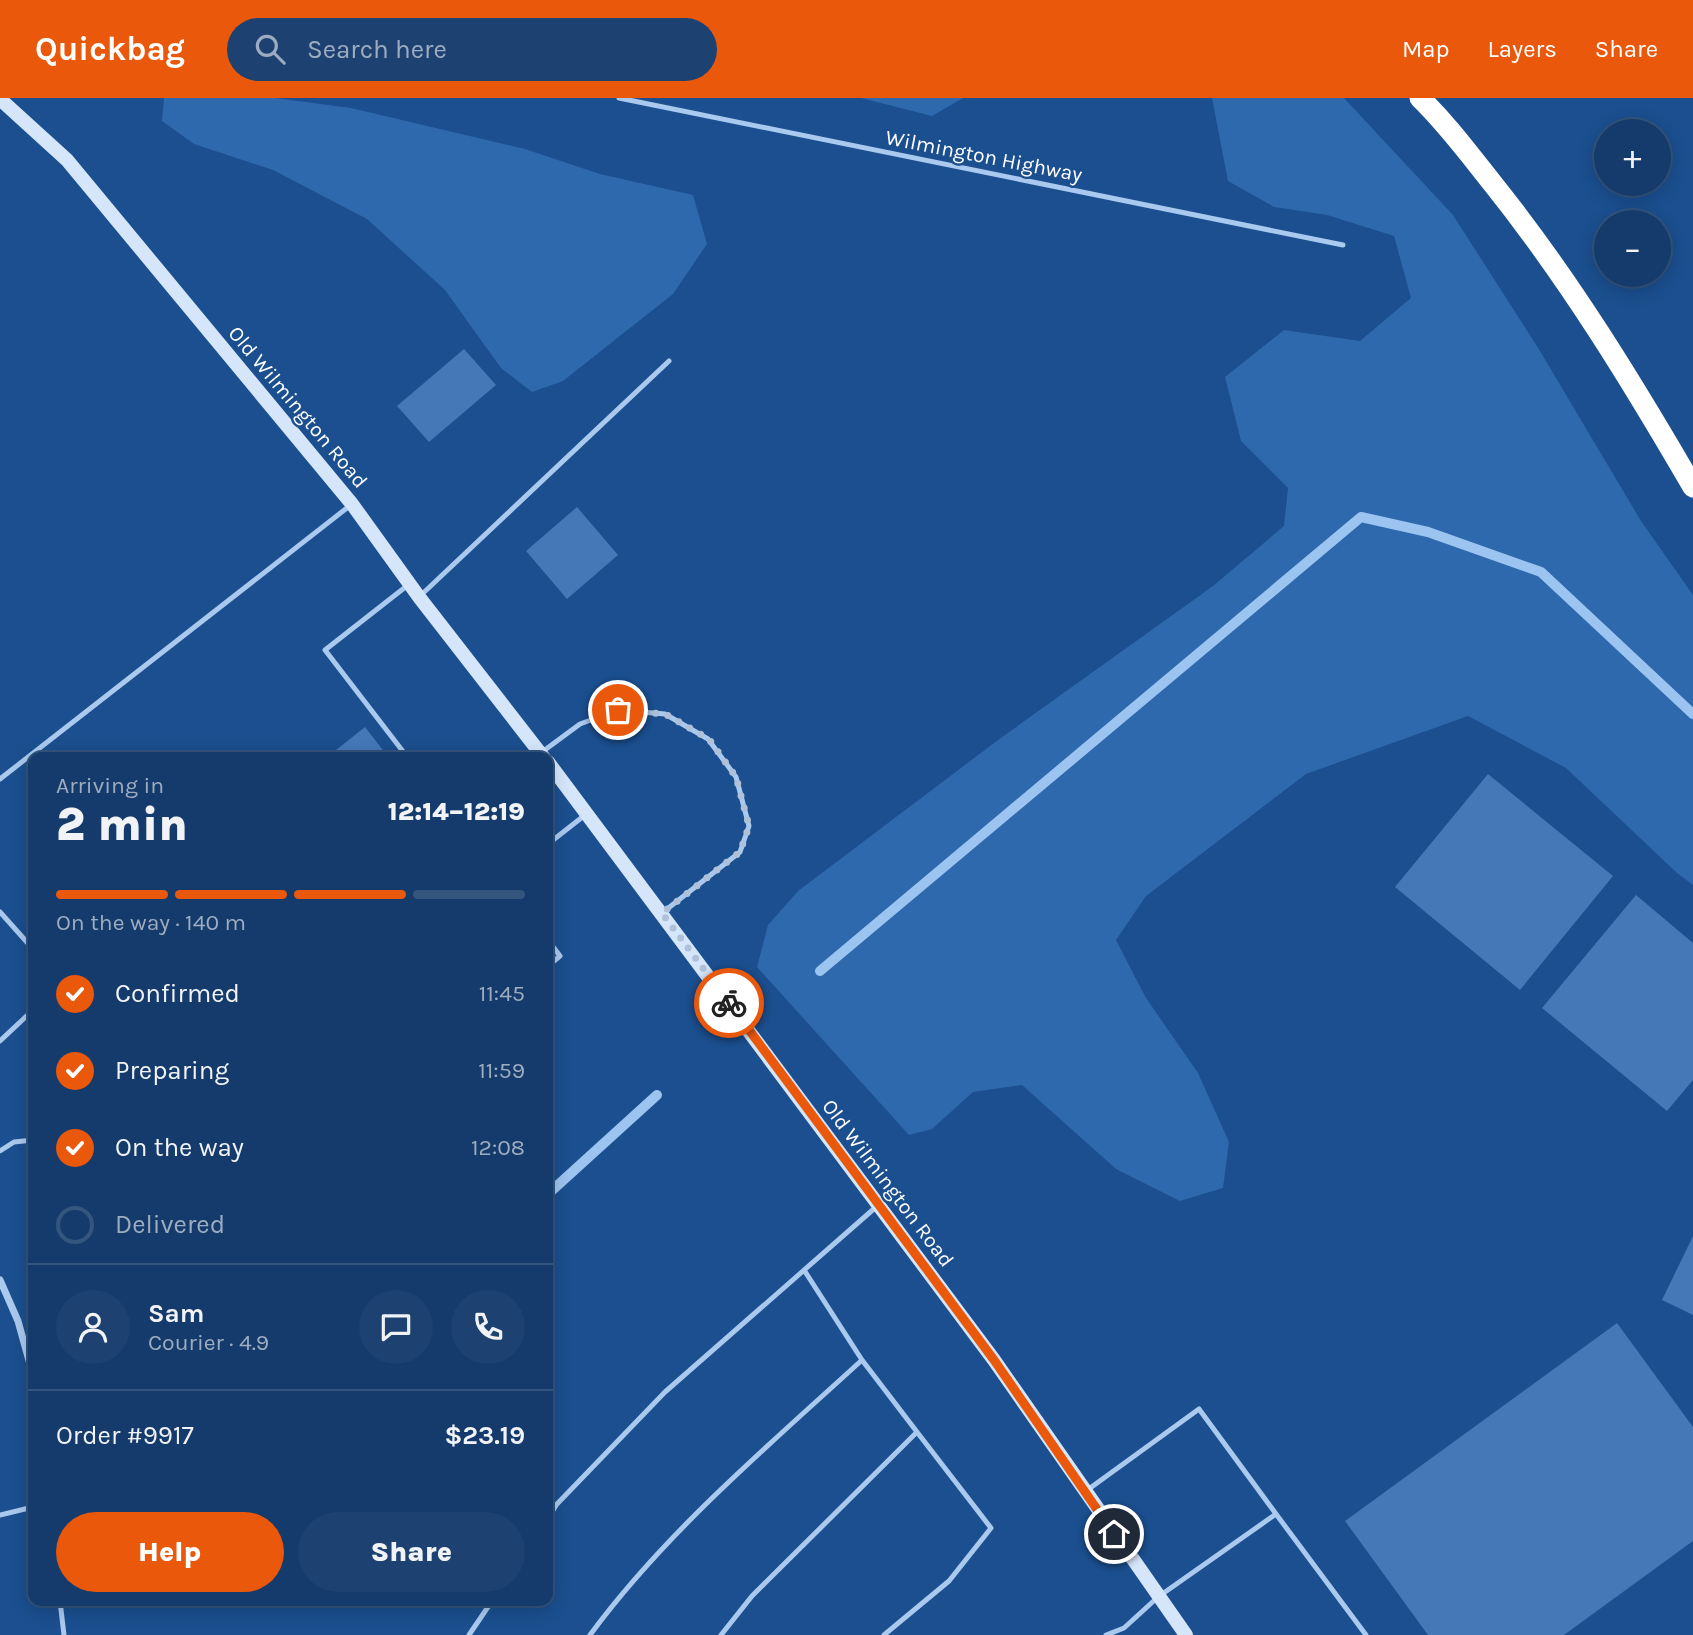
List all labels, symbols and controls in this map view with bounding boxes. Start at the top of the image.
search box [227,18,717,81]
text: Quickbag [35,30,185,68]
icon: search [251,30,289,68]
text: Search here [307,34,447,65]
text: Map [1402,35,1450,63]
text: Layers [1488,35,1557,63]
text: Share [1595,35,1658,63]
map controls [1594,119,1671,287]
button: + [1594,119,1671,196]
street label: Wilmington Highway [884,125,1085,187]
button: − [1594,210,1671,287]
street label: Old Wilmington Road [223,321,373,493]
pin [588,680,648,740]
icon: bag [599,691,637,729]
text: Arriving in [56,772,164,799]
text: 12:14–12:19 [388,796,525,827]
text: 2 min [56,798,188,852]
text: On the way · 140 m [56,909,246,936]
courier [694,968,764,1038]
icon: check [56,975,94,1013]
text: Confirmed [115,978,240,1009]
text: 11:45 [479,980,525,1007]
icon: bike [710,984,748,1022]
icon: check [56,1052,94,1090]
text: Preparing [115,1055,229,1086]
text: 11:59 [478,1057,525,1084]
street label: Old Wilmington Road [817,1094,959,1272]
icon: check [56,1129,94,1167]
text: On the way [115,1132,244,1163]
text: 12:08 [471,1134,525,1161]
text: Delivered [115,1209,225,1240]
button: person [56,1290,130,1364]
button: chat [359,1290,433,1364]
button: phone [451,1290,525,1364]
text: Sam [148,1298,204,1329]
text: Courier · 4.9 [148,1329,269,1356]
text: Order #9917 [56,1420,194,1451]
text: $23.19 [444,1420,525,1451]
pin [1084,1504,1144,1564]
button: Help [56,1512,284,1592]
button: Share [298,1512,525,1592]
icon: home [1095,1515,1133,1553]

